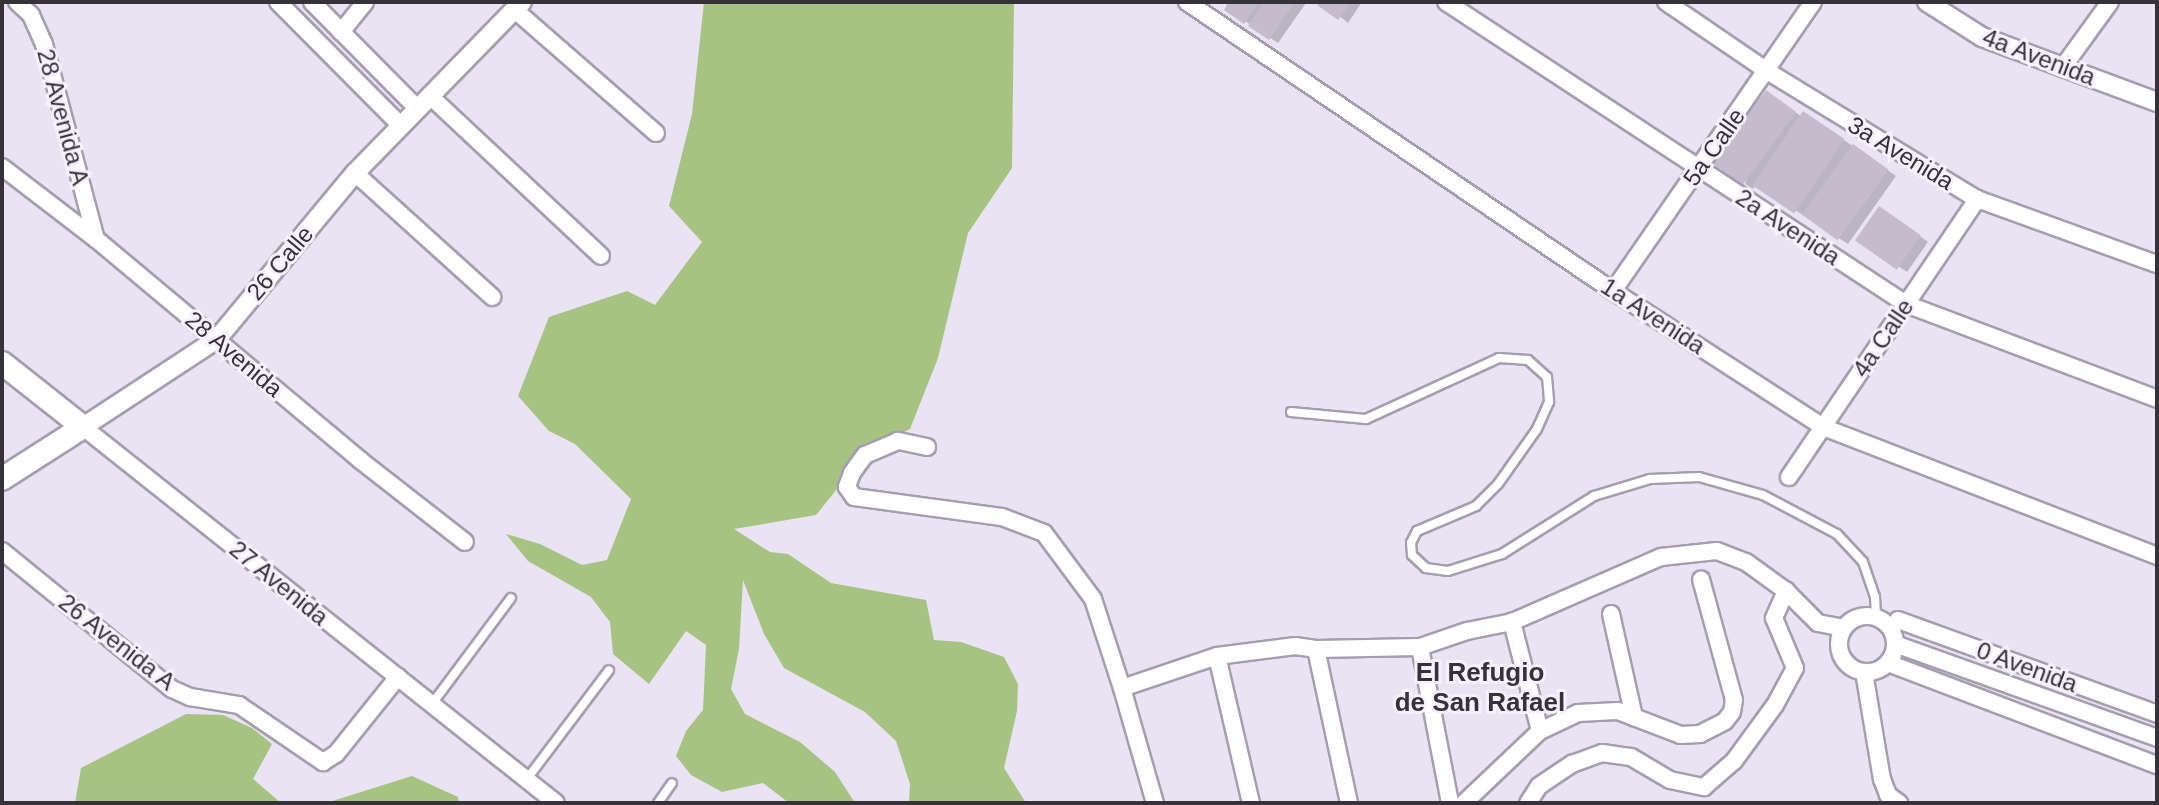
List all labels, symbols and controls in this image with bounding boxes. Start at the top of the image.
street label: 4a Avenida [1978,22,2100,92]
street label: 28 Avenida A [31,45,95,189]
street label: 5a Calle [1677,103,1751,191]
street label: 3a Avenida [1842,110,1960,196]
street label: 2a Avenida [1730,182,1846,272]
street label: 26 Calle [241,220,319,306]
street label: 1a Avenida [1595,271,1711,361]
street label: 4a Calle [1846,293,1920,383]
street label: 28 Avenida [179,305,289,403]
street label: 27 Avenida [223,534,335,632]
street label: 26 Avenida A [52,587,182,697]
street label: 0 Avenida [1972,635,2082,699]
district label: El Refugio de San Rafael [1395,657,1565,718]

